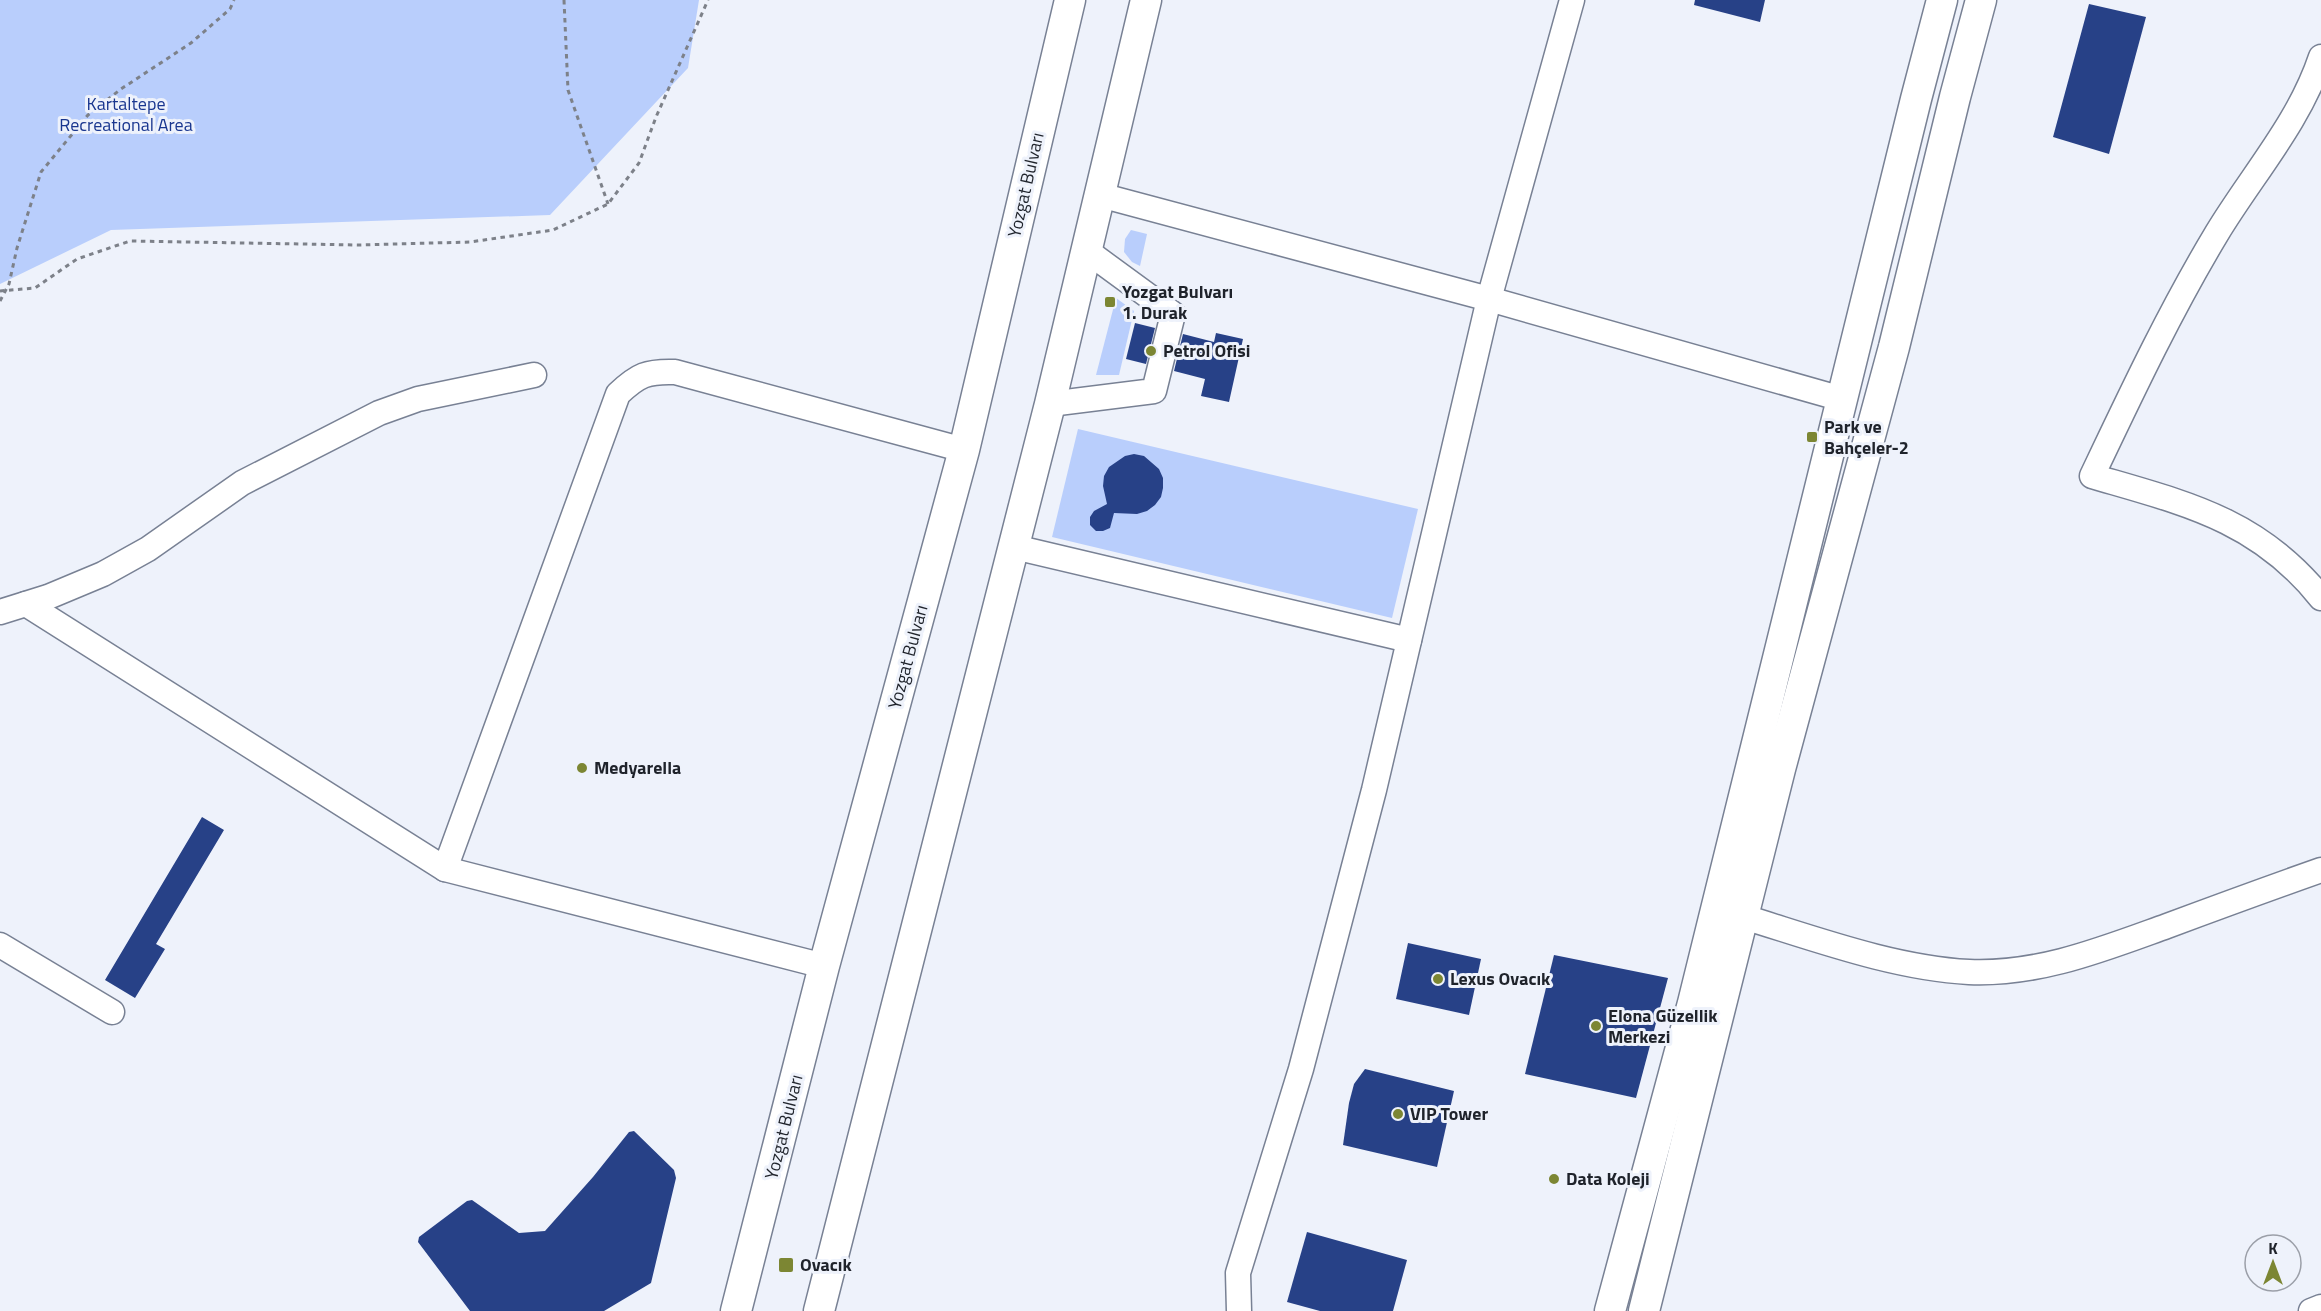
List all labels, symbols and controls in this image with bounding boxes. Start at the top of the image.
park label: Kartaltepe Recreational Area [59,90,193,138]
street label: Yozgat Bulvarı [1000,130,1051,240]
place label: Yozgat Bulvarı 1. Durak [1122,278,1233,326]
marker: Yozgat Bulvarı 1. Durak [1103,295,1117,309]
place label: Petrol Ofisi [1163,337,1250,364]
marker: Petrol Ofisi [1144,344,1158,358]
place label: Park ve Bahçeler-2 [1824,413,1909,461]
marker: Park ve Bahçeler-2 [1805,430,1819,444]
street label: Yozgat Bulvarı [881,602,934,712]
place label: Medyarella [594,754,681,781]
marker: Medyarella [575,761,589,775]
place label: Lexus Ovacık [1450,965,1551,992]
marker: Lexus Ovacık [1431,972,1445,986]
place label: Elona Güzellik Merkezi [1608,1002,1718,1050]
marker: Elona Güzellik Merkezi [1589,1019,1603,1033]
street label: Yozgat Bulvarı [757,1072,810,1182]
place label: VIP Tower [1410,1100,1488,1127]
marker: VIP Tower [1391,1107,1405,1121]
place label: Data Koleji [1566,1165,1650,1192]
marker: Data Koleji [1547,1172,1561,1186]
north arrow [2243,1233,2303,1293]
text: K [2268,1236,2278,1260]
place label: Ovacık [800,1251,852,1278]
marker: Ovacık [777,1256,795,1274]

